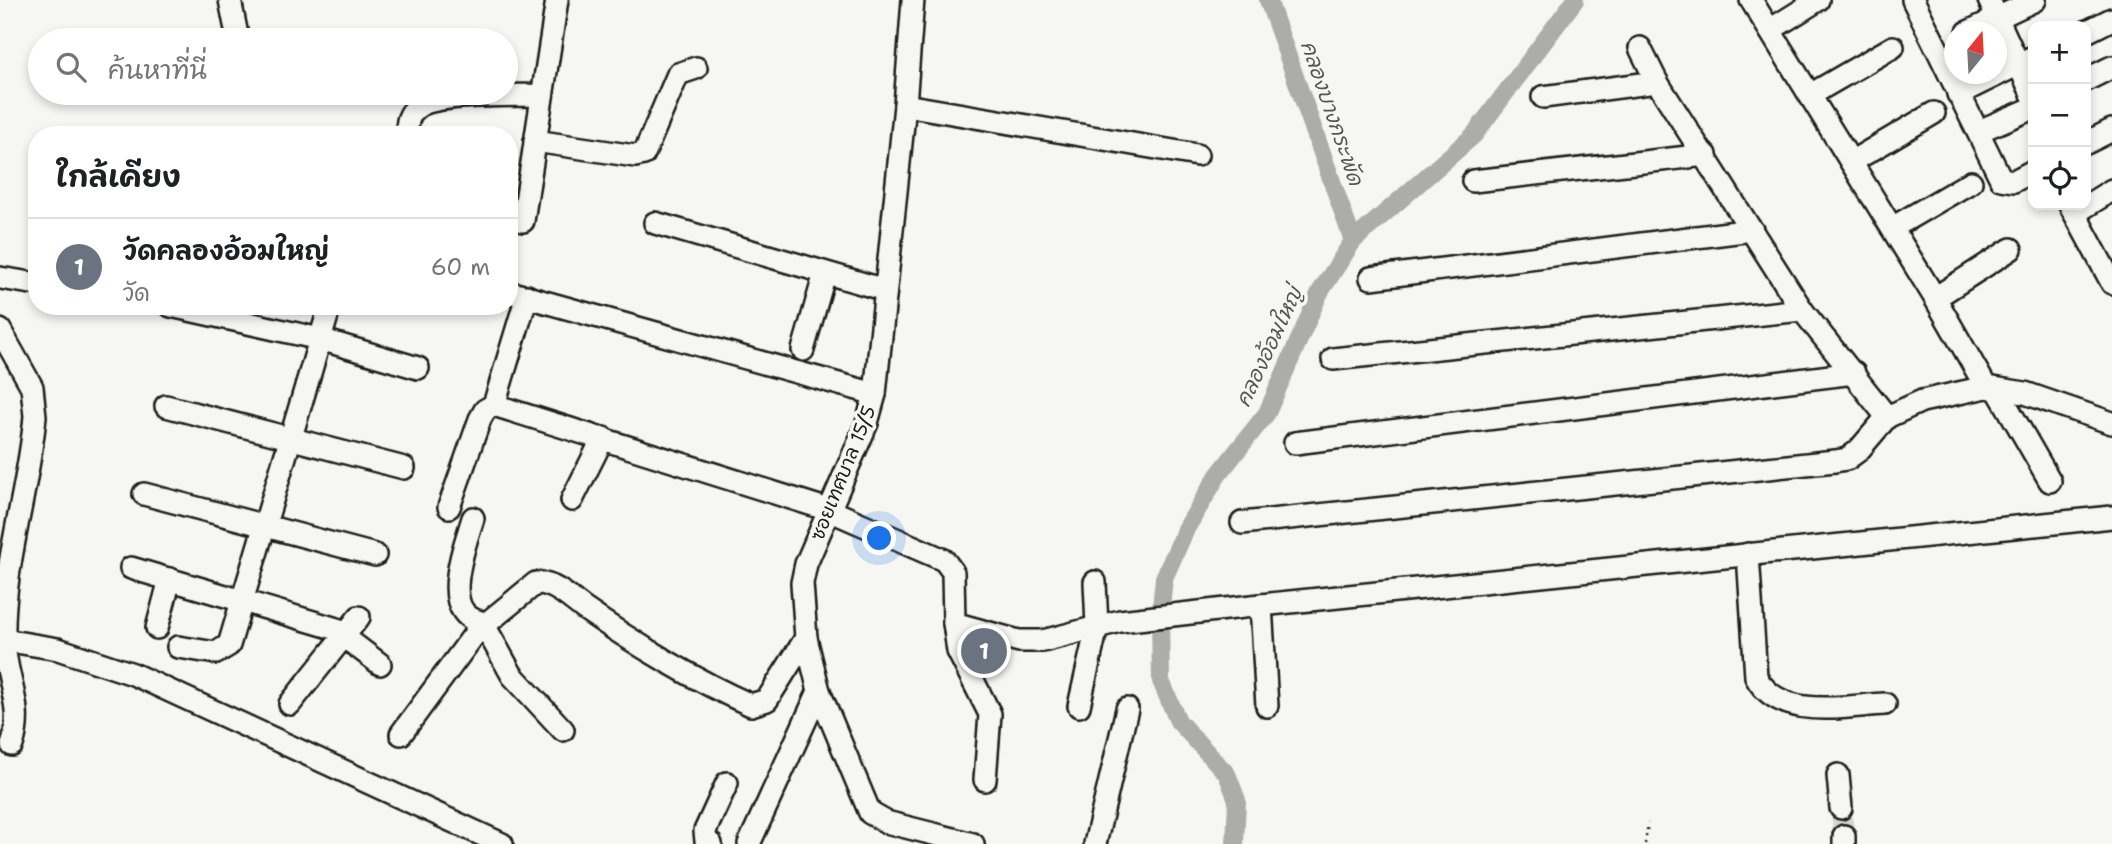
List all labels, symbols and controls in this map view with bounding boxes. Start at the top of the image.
north arrow [1944,21,2007,84]
map controls [2028,21,2091,210]
button: + [2028,21,2091,84]
search box [28,28,518,105]
water label: คลองบางกระพัด [1294,37,1370,191]
icon: search [52,48,90,86]
text: ค้นหาที่นี่ [108,52,207,87]
button: − [2028,84,2091,147]
button: locate [2028,147,2091,210]
text: ใกล้เคียง [56,156,181,197]
text: วัดคลองอ้อมใหญ่ [123,233,329,268]
text: 1 [74,252,84,282]
text: 60 m [431,252,490,282]
text: วัด [123,278,150,308]
water label: คลองอ้อมใหญ่ [1229,279,1311,411]
street label: ซอยเทศบาล 15/5 [805,402,881,544]
your location [862,521,896,555]
pin: 1 [961,625,1007,677]

